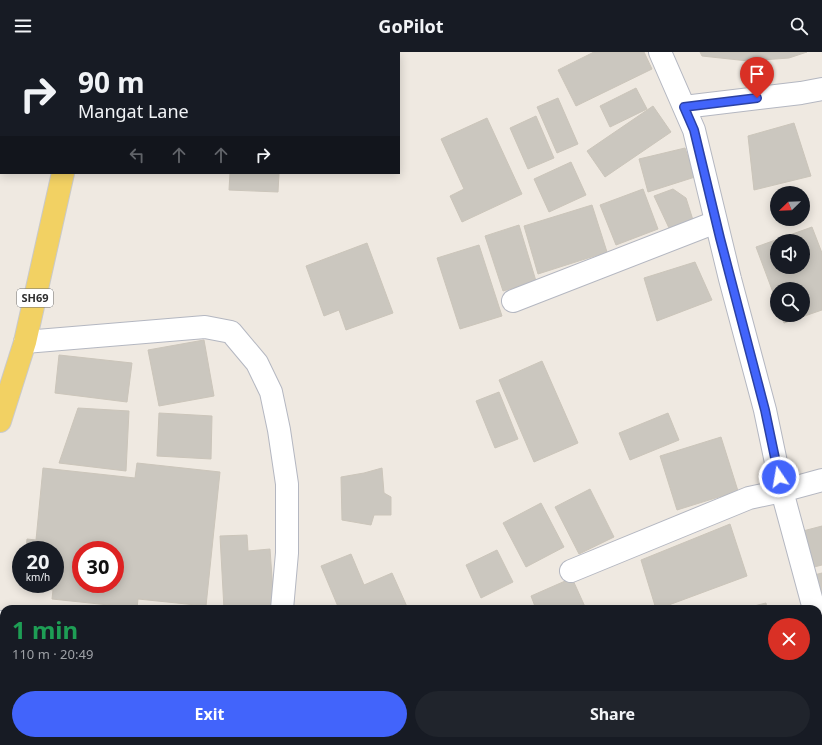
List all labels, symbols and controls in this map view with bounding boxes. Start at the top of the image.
text: GoPilot [378,14,444,38]
icon: menu [12,15,34,37]
icon: search [788,15,810,37]
pin [740,57,774,98]
text: 90 m [78,63,145,101]
icon: arrive [746,63,768,85]
icon: right [12,68,64,120]
text: Mangat Lane [78,99,189,123]
icon: left [126,144,148,166]
icon: ahead [168,144,190,166]
icon: ahead [210,144,232,166]
icon: right [252,144,274,166]
north arrow [770,186,810,226]
map controls [770,186,810,322]
button: sound [770,234,810,274]
button: search [770,282,810,322]
road number: SH69 [17,289,53,307]
position arrow [758,456,800,498]
speed limit sign: 30 [72,541,124,593]
text: 20 [27,548,49,575]
text: km/h [26,570,50,584]
text: 1 min [12,613,78,646]
button: close [768,618,810,660]
text: 110 m · 20:49 [12,645,93,663]
button: Exit [12,691,407,737]
button: Share [415,691,810,737]

